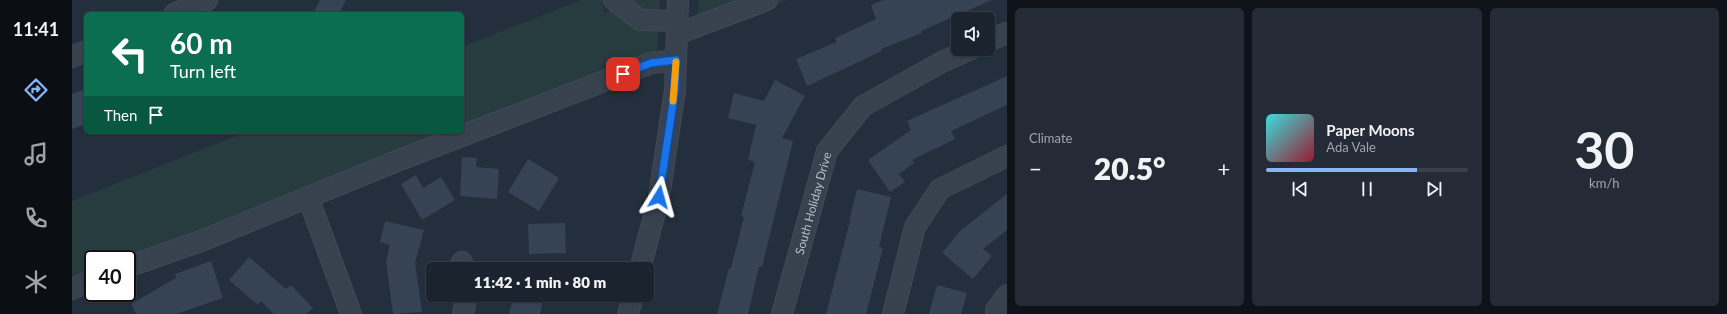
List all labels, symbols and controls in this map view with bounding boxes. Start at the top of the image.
map controls [951,12,995,56]
button: sound [951,12,995,56]
text: 11:41 [13,18,59,40]
text: 60 m [170,26,233,60]
icon: left [104,28,156,80]
pin [606,57,640,91]
text: Turn left [170,60,236,82]
icon: arrive [612,63,634,85]
icon: directions [22,76,50,104]
icon: arrive [145,104,167,126]
text: Then [104,106,137,124]
text: 30 [1574,118,1634,180]
text: Paper Moons [1326,121,1415,139]
text: Climate [1029,130,1072,146]
text: Ada Vale [1326,139,1376,155]
icon: music [22,140,50,168]
street label: South Holiday Drive [791,150,834,256]
text: 20.5° [1094,150,1166,186]
text: − [1029,155,1042,182]
text: + [1218,155,1230,182]
text: km/h [1589,175,1620,191]
position arrow [638,176,680,218]
icon: previous [1289,178,1311,200]
icon: pause [1356,178,1378,200]
icon: next [1423,178,1445,200]
icon: phone [22,204,50,232]
speed limit sign: 40 [84,250,136,302]
icon: climate [22,268,50,296]
text: 11:42 · 1 min · 80 m [474,273,606,291]

